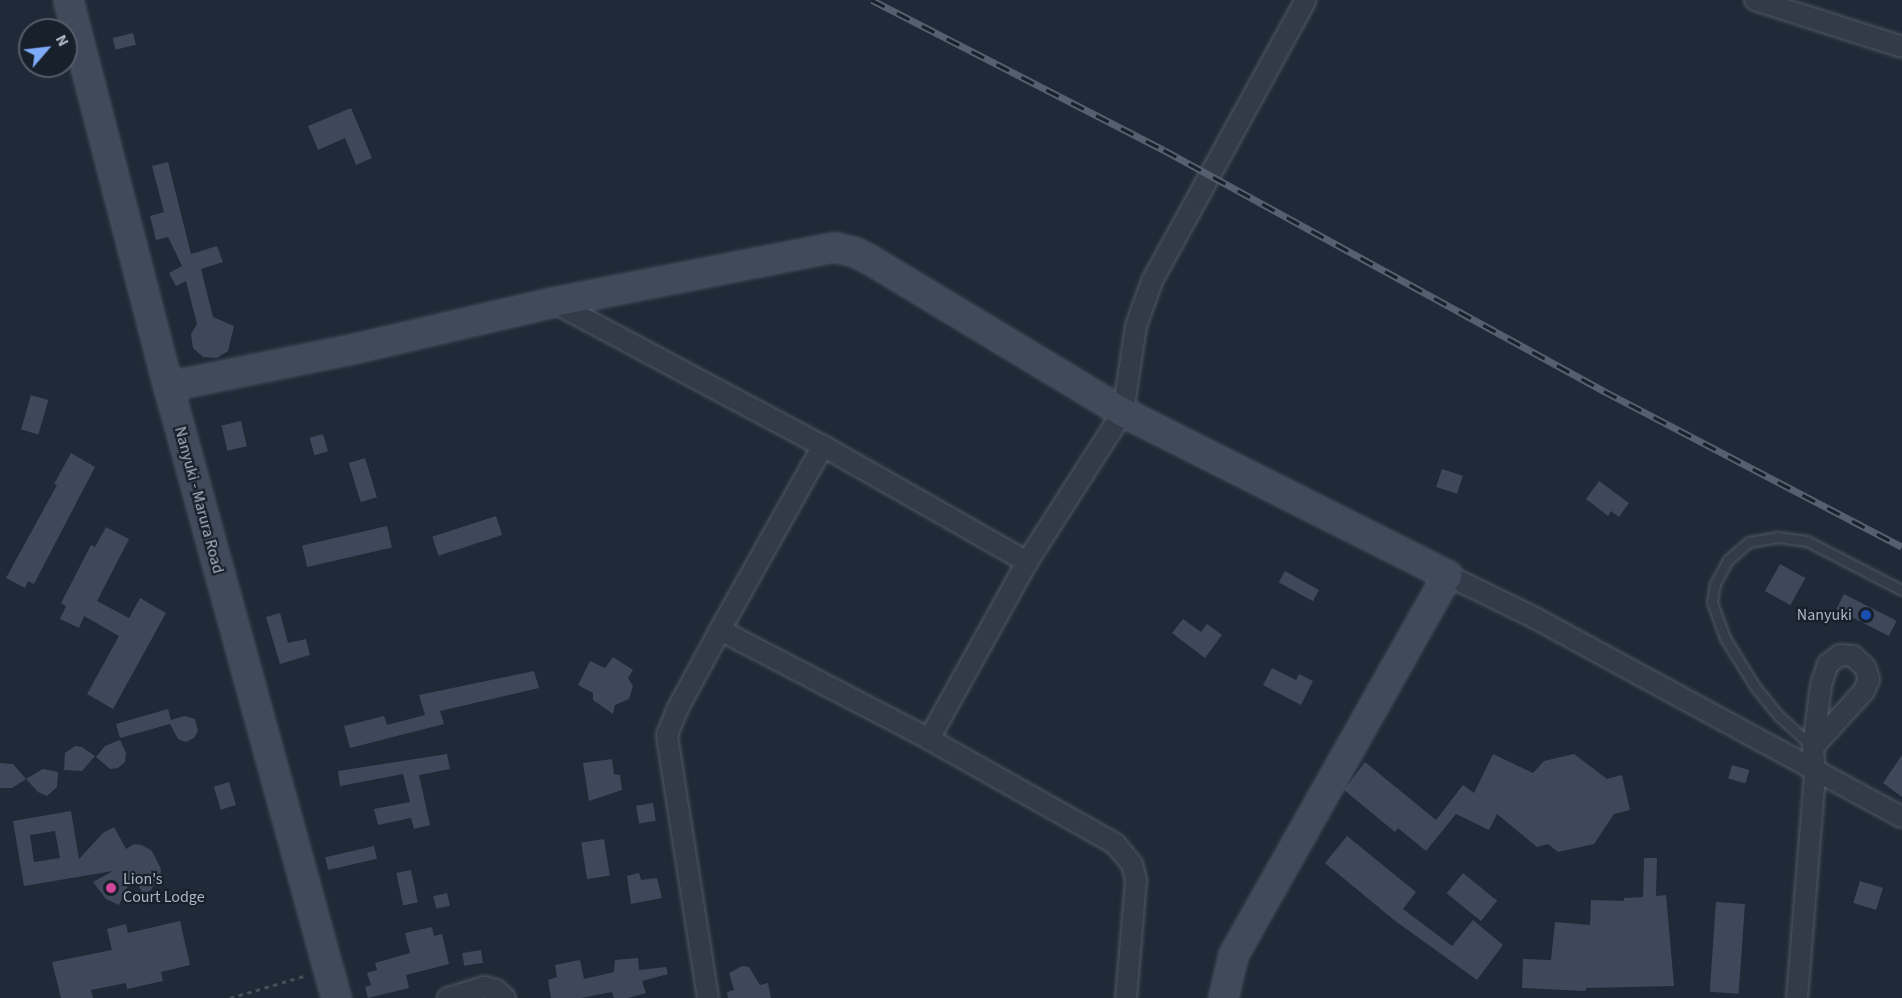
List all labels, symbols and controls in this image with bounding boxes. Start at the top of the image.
north arrow [18,18,78,78]
text: N [50,31,74,50]
street label: Nanyuki - Marura Road [170,424,228,576]
place label: Nanyuki [1797,605,1852,625]
marker: Nanyuki [1857,606,1875,624]
place label: Lion's Court Lodge [123,869,205,907]
marker: Lion's Court Lodge [104,881,118,895]

